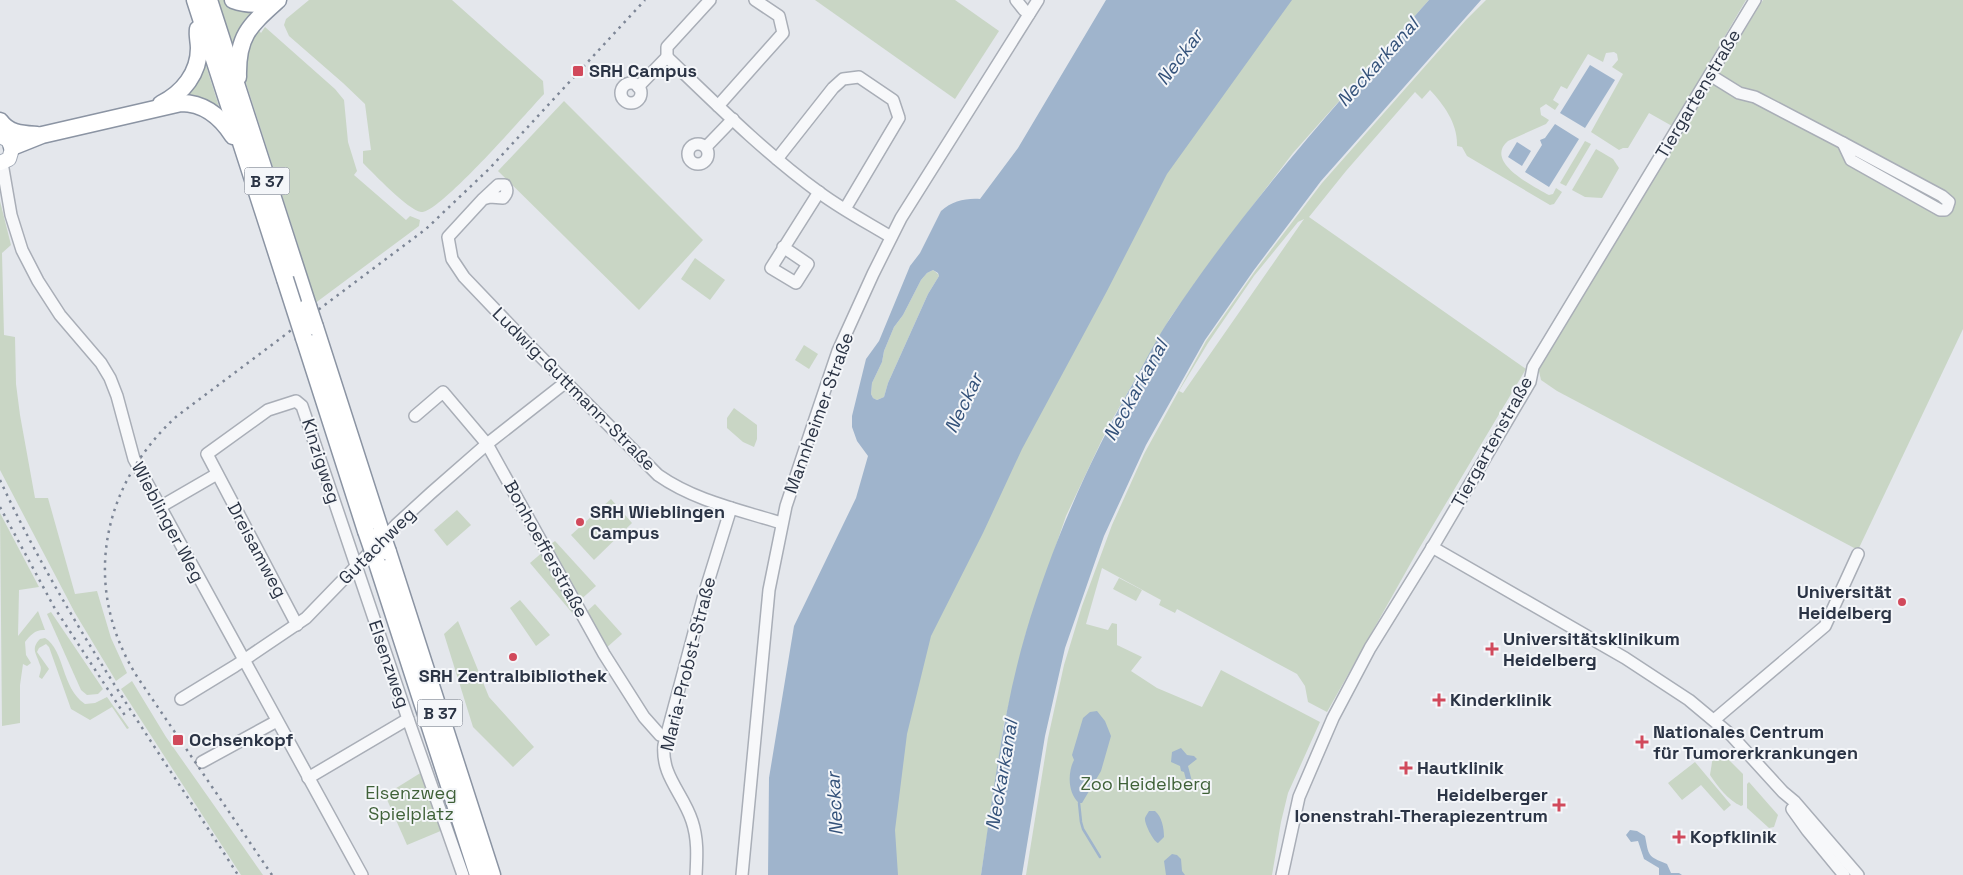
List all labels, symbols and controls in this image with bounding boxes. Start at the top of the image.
water label: Neckarkanal [1331,11,1426,112]
water label: Neckar [1150,23,1210,90]
street label: Tiergartenstraße [1650,25,1745,163]
place label: SRH Campus [589,59,697,82]
marker: SRH Campus [571,64,585,78]
road number: B 37 [244,168,290,195]
street label: Ludwig-Guttmann-Straße [488,302,661,475]
street label: Mannheimer Straße [779,329,858,497]
water label: Neckarkanal [1097,333,1175,445]
water label: Neckar [938,368,989,437]
street label: Tiergartenstraße [1446,372,1537,511]
street label: Kinzigweg [297,415,346,506]
street label: Wieblinger Weg [127,457,210,586]
street label: Bonhoefferstraße [499,476,594,621]
street label: Dreisamweg [223,498,292,602]
place label: SRH Wieblingen Campus [590,500,725,544]
street label: Gutachweg [333,502,420,589]
marker: SRH Wieblingen Campus [574,516,586,528]
street label: Maria-Probst-Straße [655,574,720,754]
place label: Universität Heidelberg [1797,580,1892,624]
marker: Universität Heidelberg [1896,596,1908,608]
street label: Elsenzweg [364,617,415,711]
place label: Universitätsklinikum Heidelberg [1503,627,1680,671]
marker: Universitätsklinikum Heidelberg [1485,642,1499,656]
marker: SRH Zentralbibliothek [507,651,519,663]
place label: SRH Zentralbibliothek [419,664,607,687]
place label: Kinderklinik [1450,688,1552,711]
marker: Kinderklinik [1432,693,1446,707]
road number: B 37 [418,700,462,726]
water label: Neckarkanal [980,716,1024,832]
place label: Nationales Centrum für Tumorerkrankungen [1653,720,1858,764]
place label: Ochsenkopf [189,728,294,751]
marker: Ochsenkopf [171,733,185,747]
marker: Nationales Centrum für Tumorerkrankungen [1635,735,1649,749]
place label: Hautklinik [1417,756,1504,779]
marker: Hautklinik [1399,761,1413,775]
water label: Neckar [820,770,849,836]
park label: Zoo Heidelberg [1081,772,1211,795]
park label: Elsenzweg Spielplatz [365,781,457,825]
place label: Heidelberger Ionenstrahl-Therapiezentrum [1295,783,1548,827]
marker: Heidelberger Ionenstrahl-Therapiezentrum [1552,798,1566,812]
place label: Kopfklinik [1690,825,1777,848]
marker: Kopfklinik [1672,830,1686,844]

